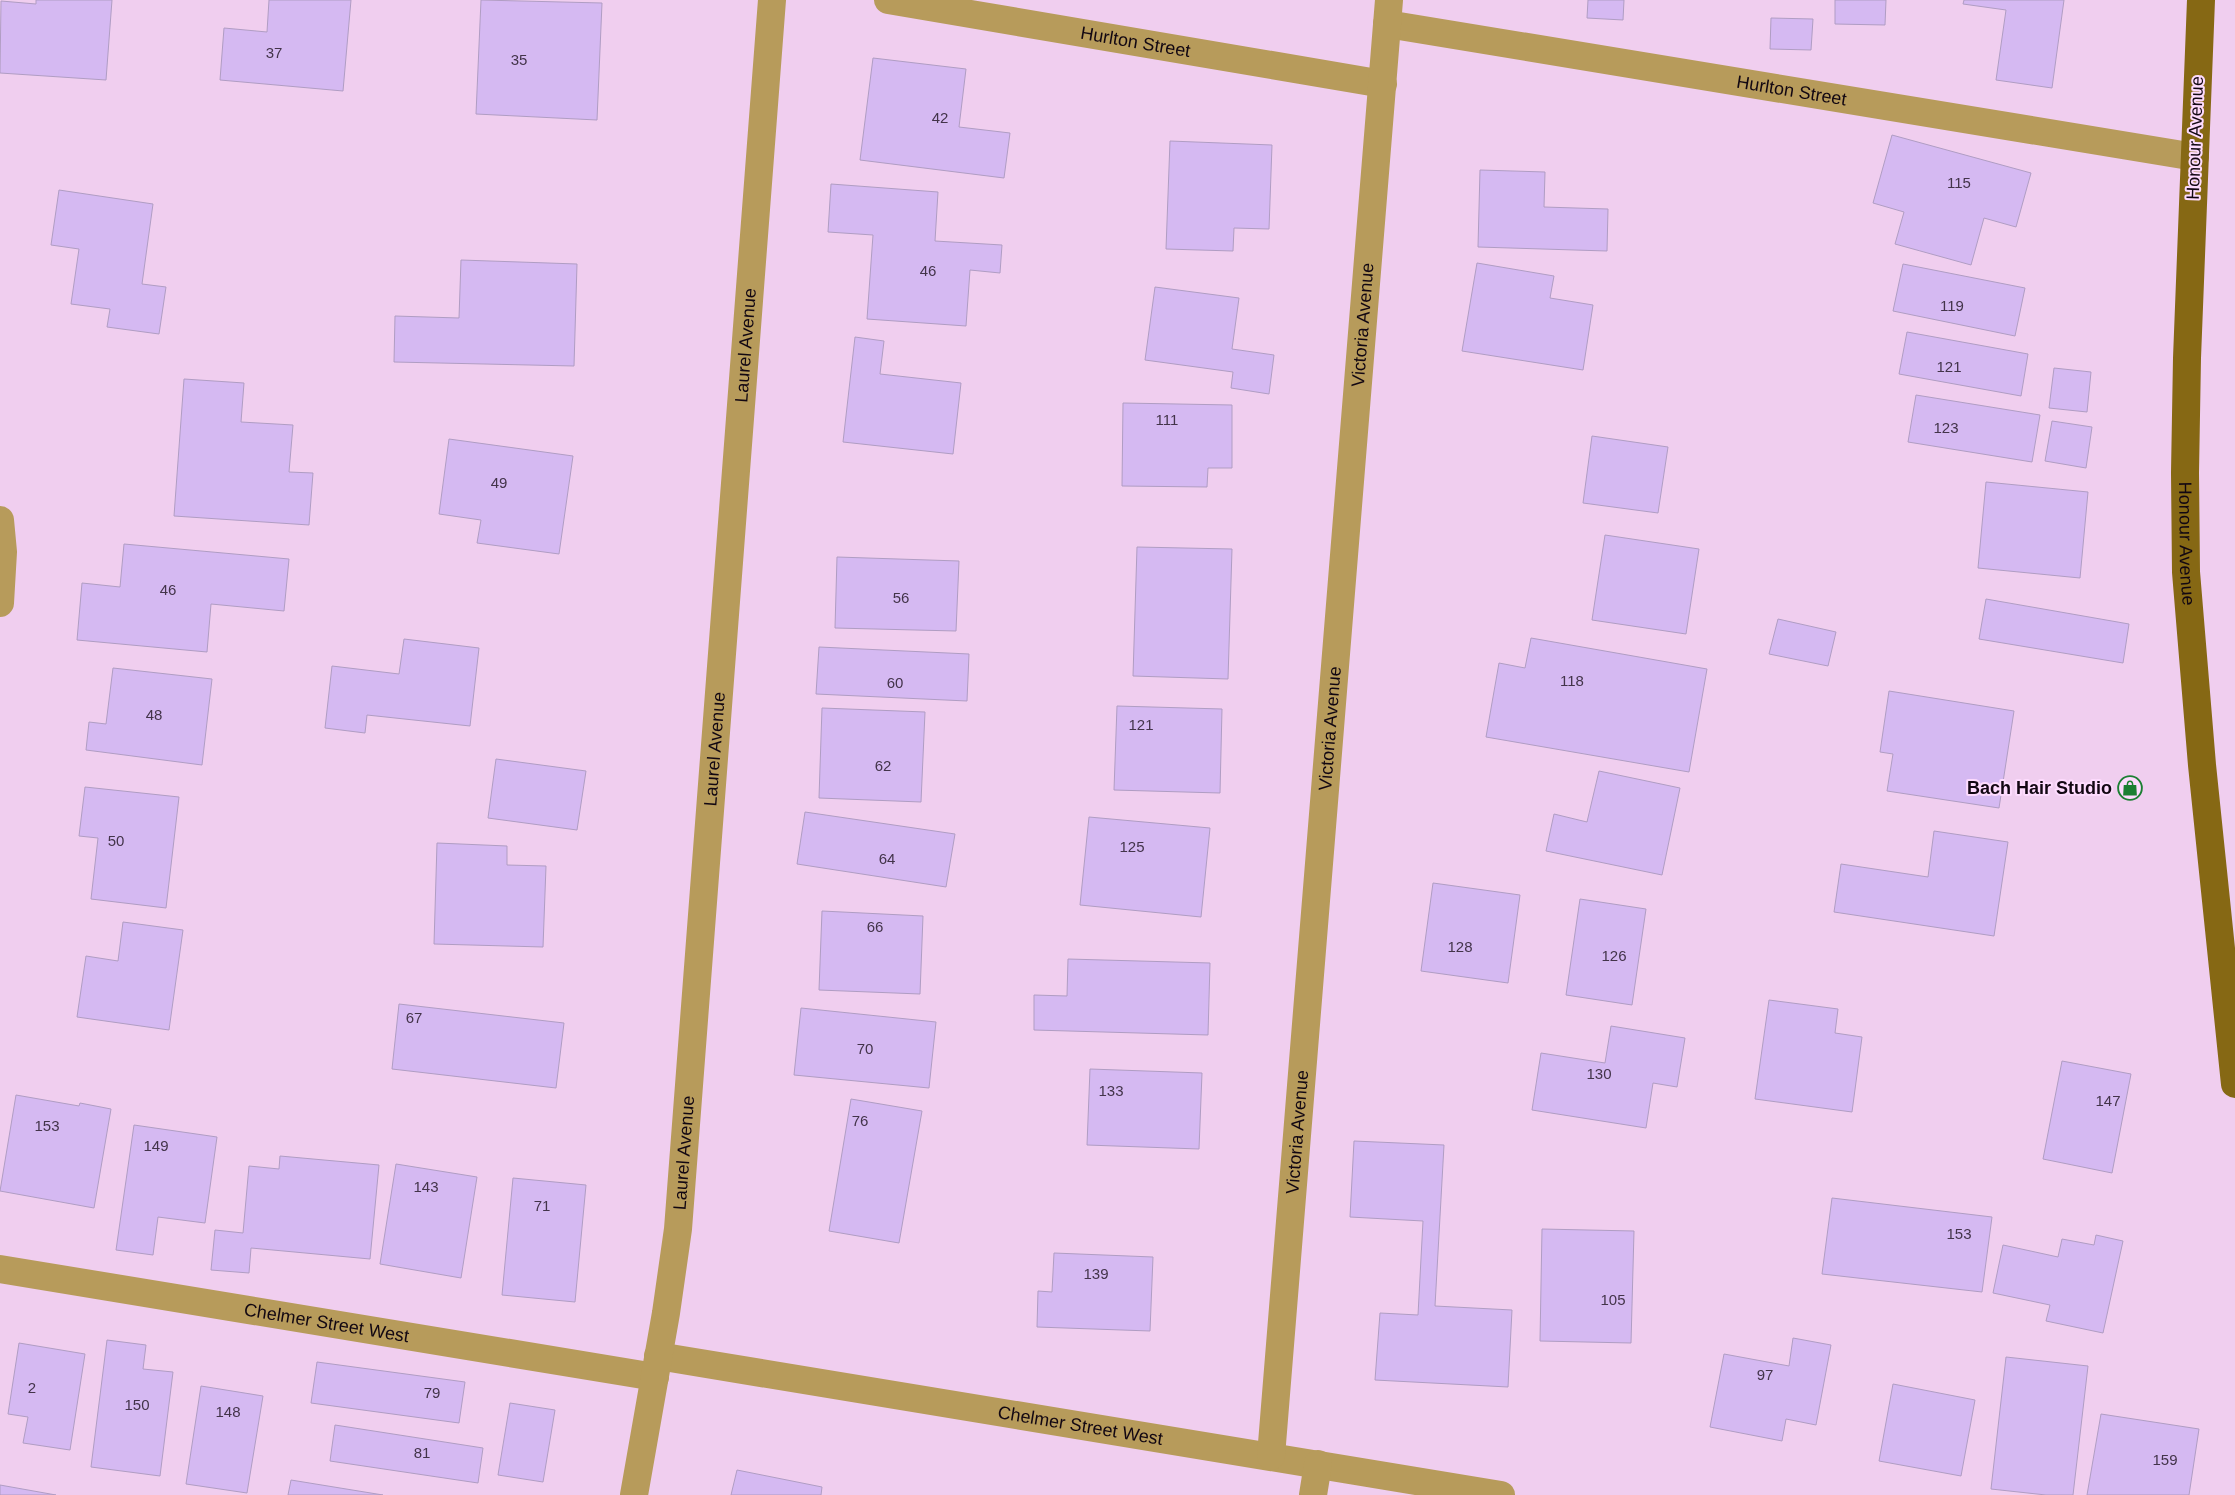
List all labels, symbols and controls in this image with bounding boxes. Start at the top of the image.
street label: Hurlton Street [1079,23,1192,61]
house number: 37 [266,44,282,61]
house number: 35 [511,51,527,68]
street label: Hurlton Street [1735,72,1848,109]
street label: Honour Avenue [2183,76,2207,200]
house number: 42 [932,109,948,126]
house number: 115 [1947,174,1971,191]
house number: 46 [920,262,936,279]
street label: Victoria Avenue [1348,262,1378,388]
street label: Laurel Avenue [731,287,760,403]
house number: 119 [1940,297,1964,314]
house number: 121 [1936,358,1962,375]
house number: 111 [1156,411,1178,428]
house number: 123 [1933,419,1959,436]
house number: 49 [491,474,507,491]
street label: Honour Avenue [2175,482,2199,606]
house number: 46 [160,581,176,598]
house number: 56 [893,589,909,606]
street label: Victoria Avenue [1315,666,1345,791]
house number: 118 [1560,672,1584,689]
house number: 60 [887,674,903,691]
street label: Laurel Avenue [700,691,729,807]
house number: 48 [146,706,162,723]
house number: 121 [1128,716,1154,733]
house number: 62 [875,757,891,774]
shop icon: Bach Hair Studio [2117,775,2143,801]
place label: Bach Hair Studio [1967,778,2112,798]
house number: 50 [108,832,124,849]
house number: 125 [1119,838,1145,855]
house number: 64 [879,850,895,867]
house number: 66 [867,918,883,935]
house number: 128 [1447,938,1473,955]
house number: 126 [1601,947,1627,964]
house number: 67 [406,1009,422,1026]
house number: 70 [857,1040,873,1057]
house number: 130 [1586,1065,1612,1082]
street label: Victoria Avenue [1282,1069,1312,1195]
house number: 133 [1098,1082,1124,1099]
house number: 147 [2095,1092,2121,1109]
street label: Laurel Avenue [669,1095,698,1211]
house number: 76 [852,1112,868,1129]
house number: 153 [34,1117,60,1134]
house number: 149 [143,1137,169,1154]
house number: 143 [413,1178,439,1195]
house number: 71 [534,1197,550,1214]
house number: 153 [1946,1225,1972,1242]
house number: 139 [1083,1265,1109,1282]
house number: 105 [1600,1291,1626,1308]
street label: Chelmer Street West [243,1299,411,1346]
house number: 97 [1757,1366,1773,1383]
house number: 2 [28,1379,36,1396]
house number: 79 [424,1384,440,1401]
house number: 150 [124,1396,150,1413]
street label: Chelmer Street West [996,1402,1164,1449]
house number: 148 [215,1403,241,1420]
house number: 81 [414,1444,430,1461]
house number: 159 [2152,1451,2178,1468]

